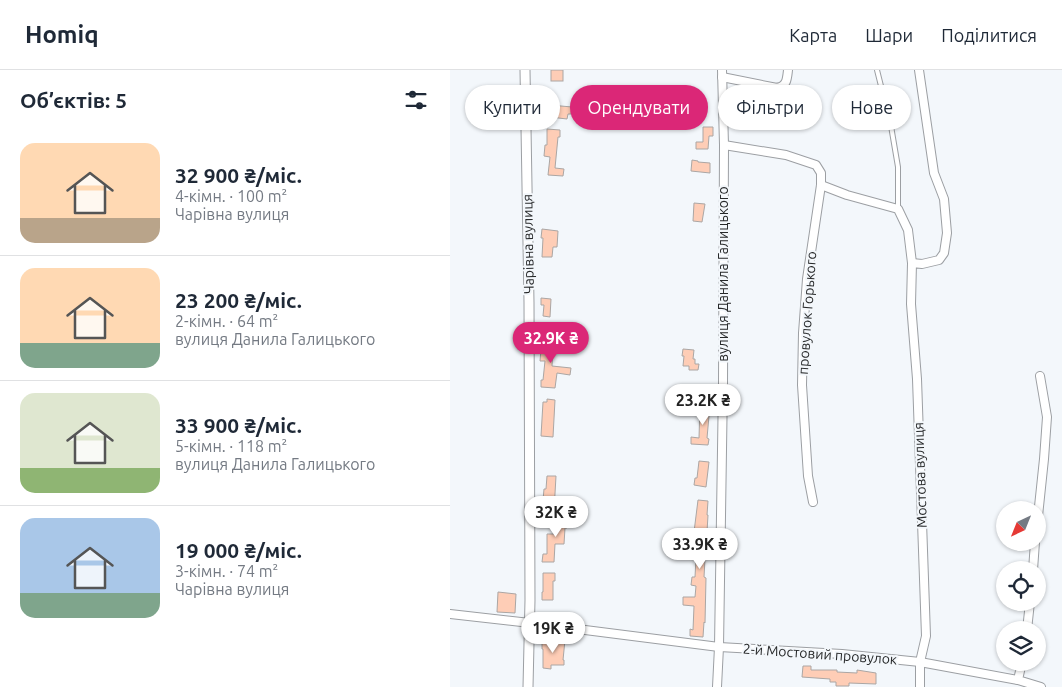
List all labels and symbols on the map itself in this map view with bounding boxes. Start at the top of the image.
street label: вулиця Данила Галицького [715,186,731,362]
street label: Чарівна вулиця [519,194,537,294]
street label: провулок Горького [795,251,819,375]
pin: 32.9K ₴ [505,322,597,364]
pin: 23.2K ₴ [657,384,749,426]
street label: Мостова вулиця [910,422,930,528]
pin: 32K ₴ [521,496,591,538]
north arrow [996,501,1046,551]
pin: 33.9K ₴ [654,528,746,570]
pin: 19K ₴ [518,612,588,654]
street label: 2-й Мостовий провулок [742,641,898,667]

